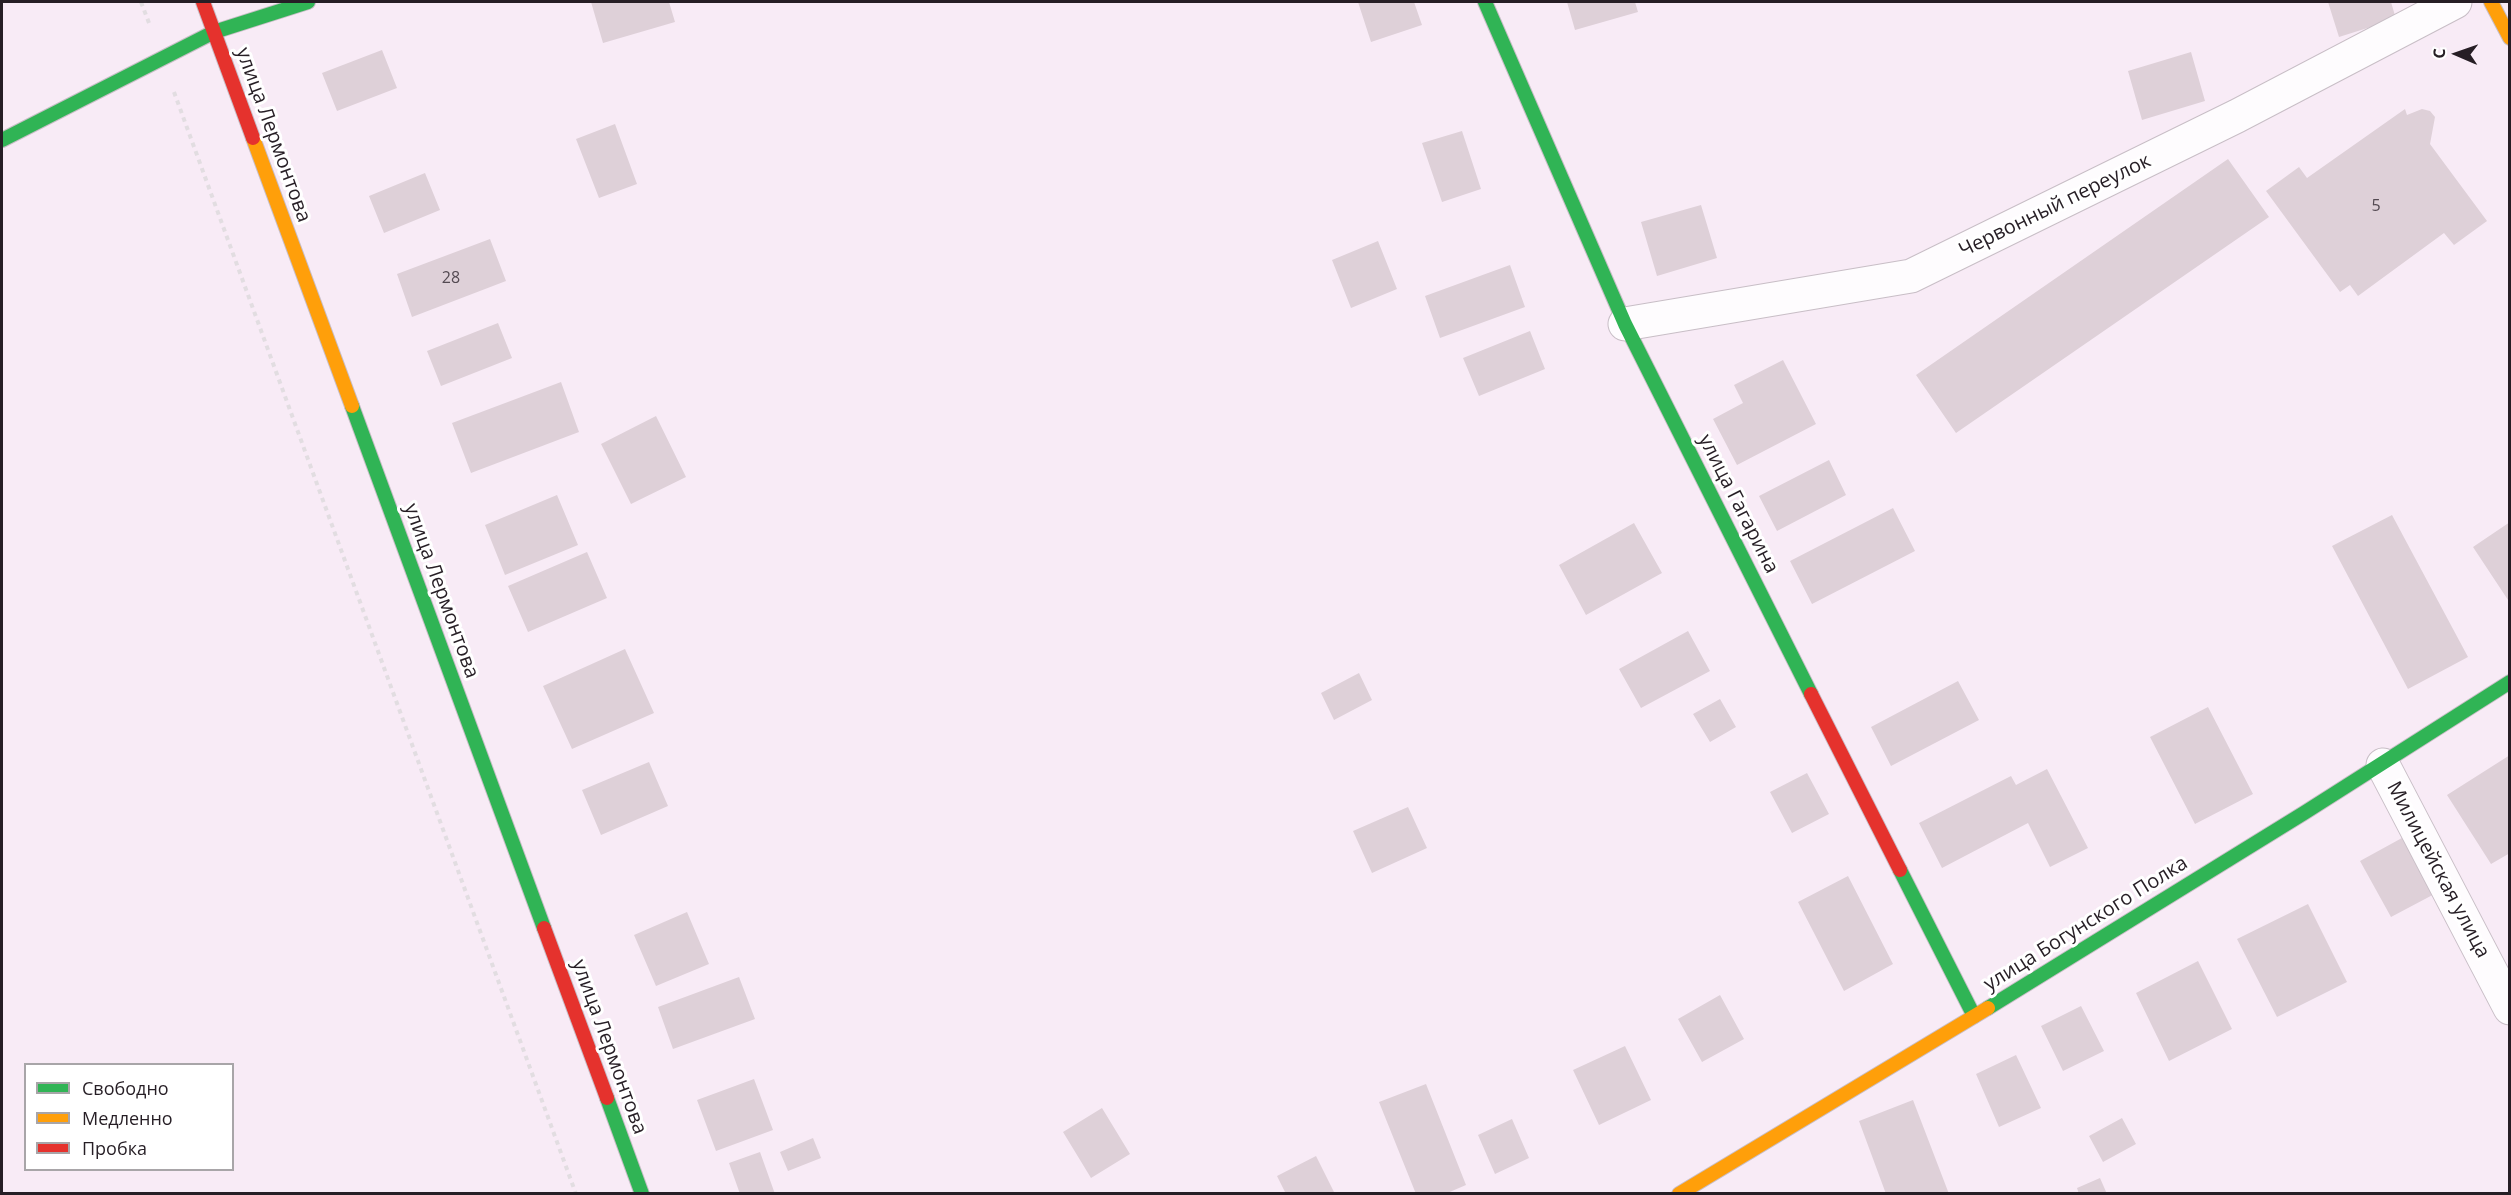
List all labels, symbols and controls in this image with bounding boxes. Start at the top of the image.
north arrow [2427,24,2487,84]
street label: улица Лермонтова [230,44,316,226]
text: С [2428,48,2450,59]
street label: Червонный переулок [1955,149,2155,263]
house number: 5 [2371,196,2381,216]
house number: 28 [442,268,460,288]
street label: улица Гагарина [1693,430,1783,578]
street label: улица Лермонтова [398,500,484,682]
street label: Милицейская улица [2381,778,2495,962]
street label: улица Богунского Полка [1980,851,2192,997]
street label: улица Лермонтова [566,956,652,1138]
legend [24,1063,234,1171]
text: Свободно [82,1076,169,1100]
text: Медленно [82,1106,173,1130]
text: Пробка [82,1136,147,1160]

